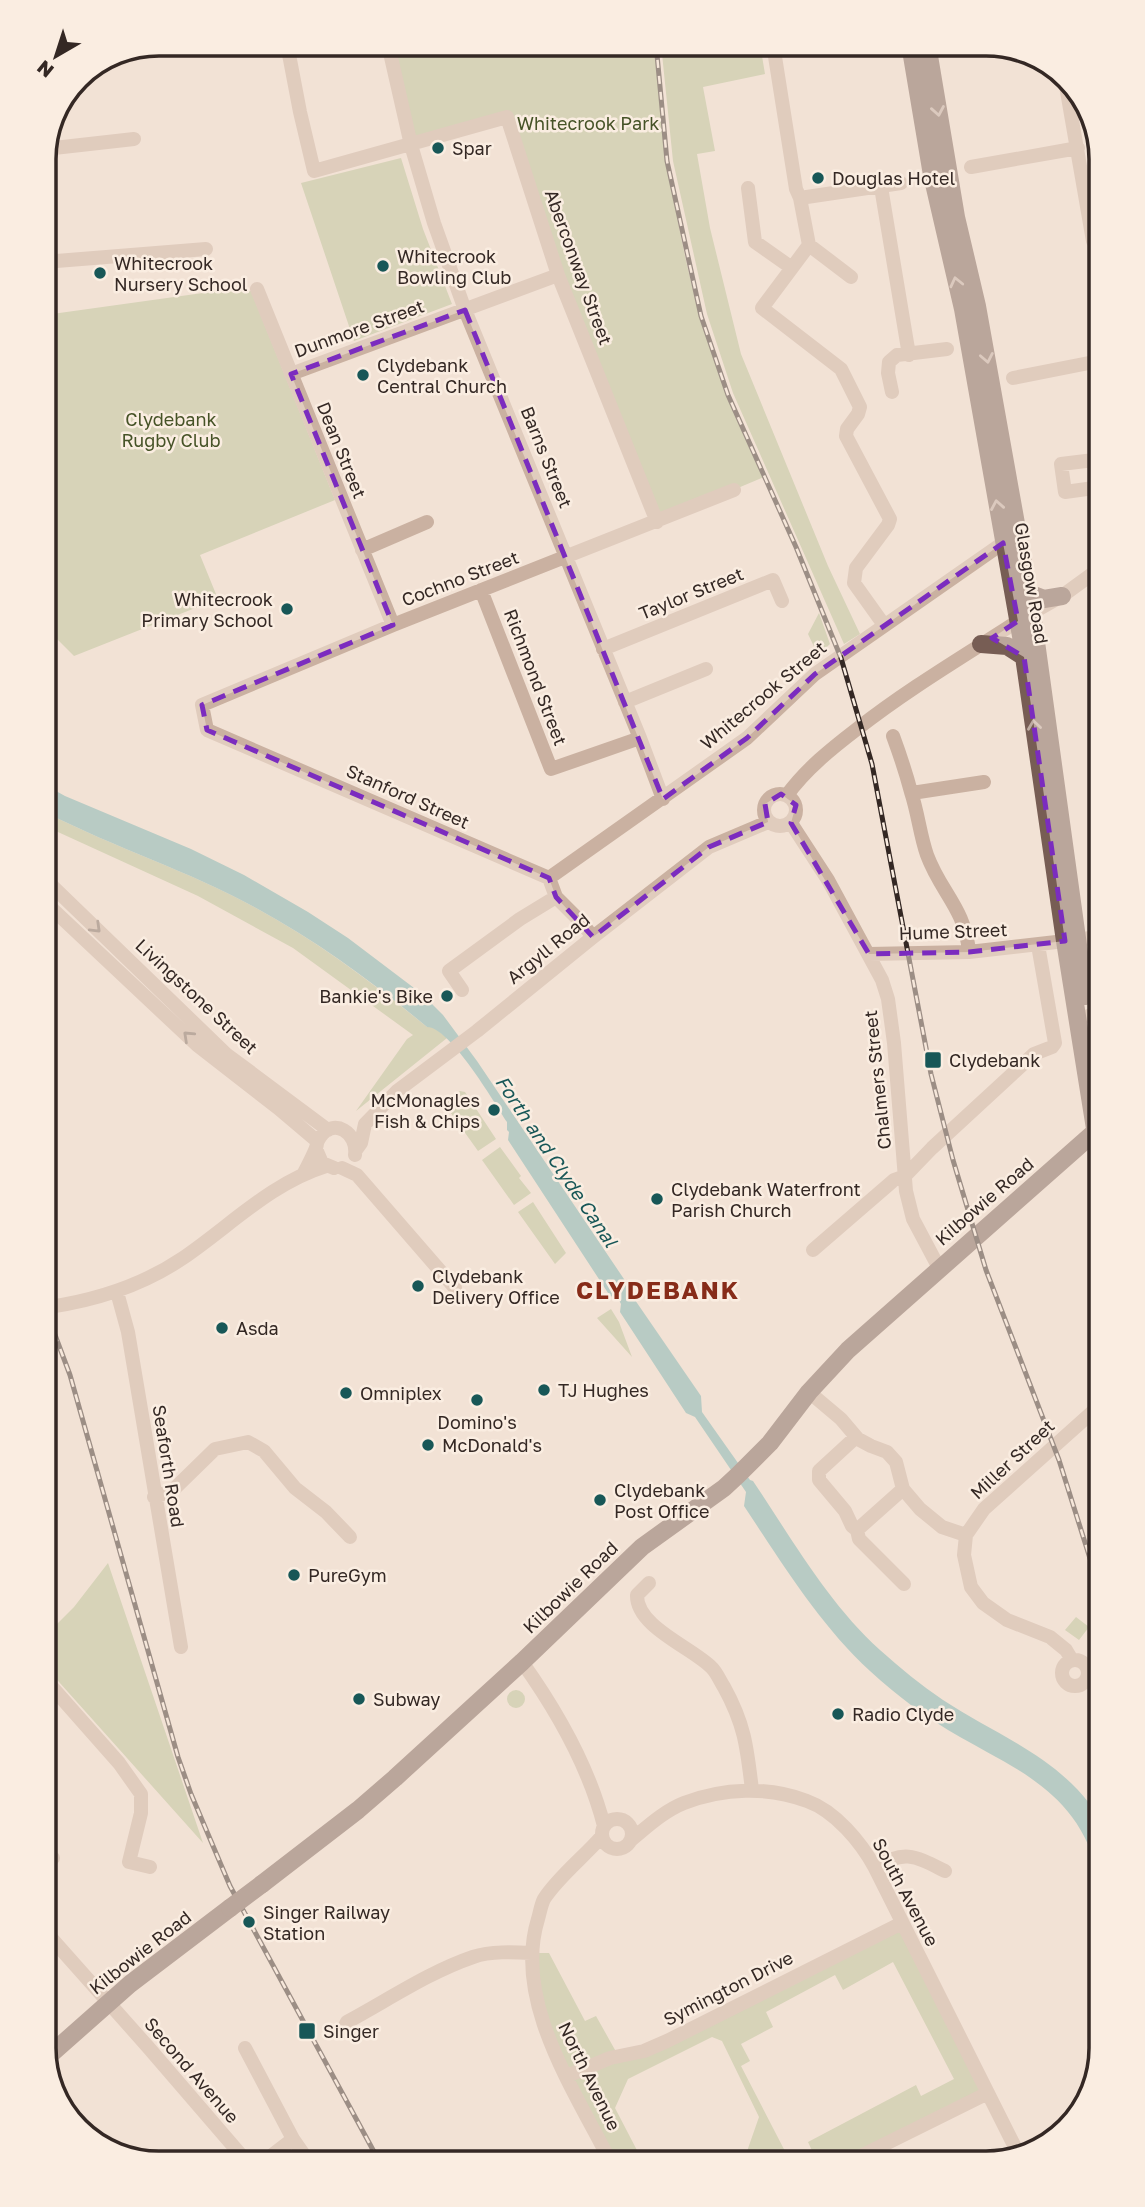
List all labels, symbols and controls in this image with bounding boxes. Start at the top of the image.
north arrow [21,21,91,91]
text: N [32,56,58,83]
one-way arrow [930,105,945,117]
park label: Whitecrook Park [517,112,659,134]
place label: Spar [452,137,492,159]
marker: Spar [430,140,446,156]
place label: Douglas Hotel [832,167,955,189]
marker: Douglas Hotel [810,170,826,186]
street label: Aberconway Street [541,186,617,348]
place label: Whitecrook Bowling Club [397,245,511,288]
place label: Whitecrook Nursery School [114,252,248,295]
marker: Whitecrook Bowling Club [375,258,391,274]
marker: Whitecrook Nursery School [92,265,108,281]
one-way arrow [950,276,964,288]
street label: Dunmore Street [291,294,427,362]
one-way arrow [979,352,994,364]
place label: Clydebank Central Church [377,354,507,397]
marker: Clydebank Central Church [355,367,371,383]
street label: Dean Street [313,399,371,501]
street label: Barns Street [517,403,577,511]
park label: Clydebank Rugby Club [121,408,221,451]
one-way arrow [990,500,1005,512]
street label: Glasgow Road [1010,521,1054,645]
street label: Cochno Street [398,546,522,610]
street label: Taylor Street [636,562,746,624]
place label: Whitecrook Primary School [141,588,273,631]
marker: Whitecrook Primary School [279,601,295,617]
street label: Richmond Street [500,606,572,748]
street label: Whitecrook Street [696,636,830,754]
one-way arrow [1027,719,1042,731]
street label: Stanford Street [343,759,473,833]
street label: Argyll Road [502,908,594,988]
street label: Hume Street [898,918,1008,944]
one-way arrow [88,920,101,933]
street label: Livingstone Street [131,934,263,1058]
place label: Bankie's Bike [319,985,433,1007]
marker: Bankie's Bike [439,988,455,1004]
street label: Chalmers Street [859,1009,895,1151]
one-way arrow [183,1032,196,1045]
place label: Clydebank [949,1049,1040,1071]
marker: Clydebank [923,1050,943,1070]
water label: Forth and Clyde Canal [491,1071,623,1252]
place label: McMonagles Fish & Chips [371,1089,480,1132]
marker: McMonagles Fish & Chips [486,1102,502,1118]
street label: Kilbowie Road [930,1152,1038,1250]
place label: Clydebank Waterfront Parish Church [671,1178,861,1221]
marker: Clydebank Waterfront Parish Church [649,1191,665,1207]
place label: Clydebank Delivery Office [432,1265,560,1308]
district label: CLYDEBANK [576,1275,740,1304]
marker: Clydebank Delivery Office [410,1278,426,1294]
place label: Asda [236,1317,279,1339]
marker: Asda [214,1320,230,1336]
place label: TJ Hughes [558,1379,649,1401]
place label: Omniplex [360,1382,442,1404]
marker: TJ Hughes [536,1382,552,1398]
marker: Omniplex [338,1385,354,1401]
marker: Domino's [469,1392,485,1408]
street label: Seaforth Road [148,1403,190,1529]
place label: Domino's [437,1411,517,1433]
street label: Miller Street [965,1415,1059,1503]
place label: McDonald's [442,1434,542,1456]
marker: McDonald's [420,1437,436,1453]
place label: Clydebank Post Office [614,1479,709,1522]
marker: Clydebank Post Office [592,1492,608,1508]
street label: Kilbowie Road [518,1536,622,1638]
place label: PureGym [308,1564,387,1586]
marker: PureGym [286,1567,302,1583]
place label: Subway [373,1688,440,1710]
marker: Subway [351,1691,367,1707]
place label: Radio Clyde [852,1703,954,1725]
marker: Radio Clyde [830,1706,846,1722]
street label: South Avenue [868,1834,944,1950]
place label: Singer Railway Station [263,1901,390,1944]
street label: Kilbowie Road [85,1905,195,1999]
marker: Singer Railway Station [241,1914,257,1930]
street label: Symington Drive [660,1946,796,2030]
street label: Second Avenue [140,2013,244,2127]
street label: North Avenue [554,2018,626,2134]
place label: Singer [323,2020,379,2042]
marker: Singer [297,2021,317,2041]

